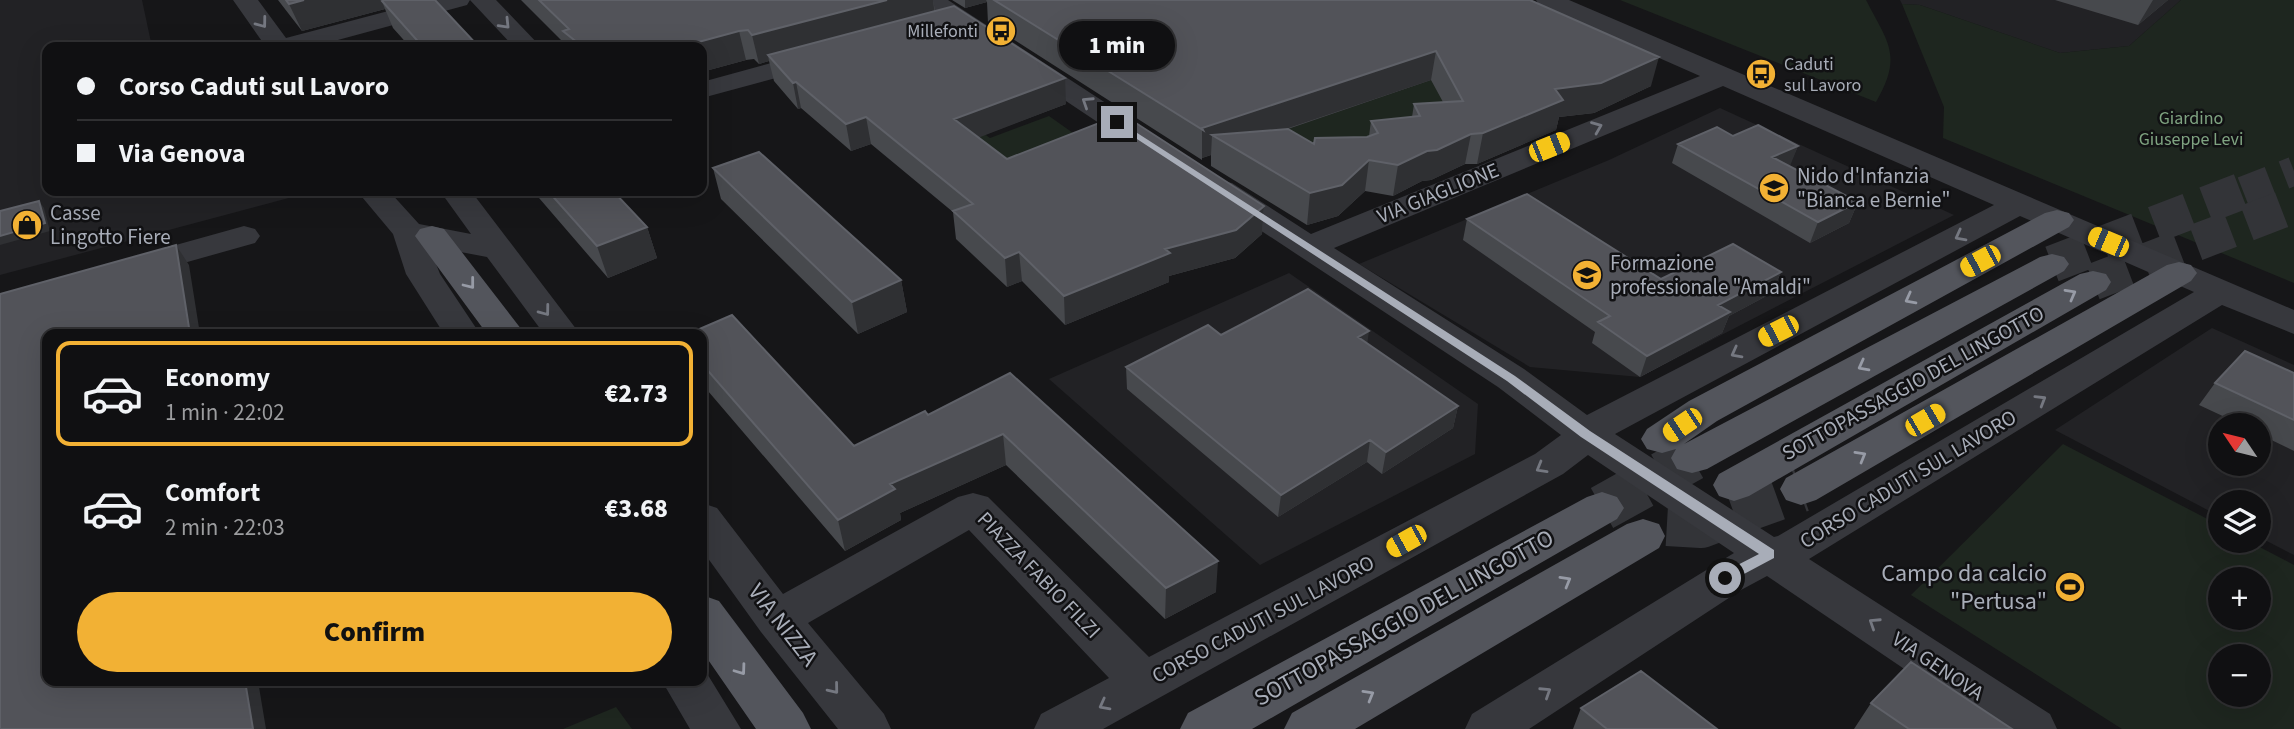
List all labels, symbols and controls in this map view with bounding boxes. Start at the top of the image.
bus stop icon: Millefonti [984,14,1018,48]
one-way arrow [496,15,509,28]
one-way arrow [254,16,266,28]
place label: Millefonti [907,19,978,44]
callout: 1 min [1059,20,1175,69]
text: 1 min [1089,29,1145,62]
place label: Caduti sul Lavoro [1784,52,1861,98]
bus stop icon: Caduti sul Lavoro [1744,57,1778,91]
text: Corso Caduti sul Lavoro [119,68,389,105]
one-way arrow [1082,98,1095,111]
route end [1101,106,1133,138]
park label: Giardino Giuseppe Levi [2139,106,2243,152]
one-way arrow [1591,122,1603,136]
car [1526,129,1573,165]
text: Via Genova [119,135,245,172]
street label: VIA GIAGLIONE [1373,155,1503,231]
place label: Nido d'Infanzia "Bianca e Bernie" [1797,161,1950,215]
school or university icon: Nido d'Infanzia "Bianca e Bernie" [1757,171,1791,205]
place label: Casse Lingotto Fiere [50,198,171,252]
shop icon: Casse Lingotto Fiere [10,208,44,242]
car [2085,224,2132,260]
one-way arrow [1955,228,1967,241]
car [1957,242,2004,280]
place label: Formazione professionale "Amaldi" [1610,248,1811,302]
school or university icon: Formazione professionale "Amaldi" [1570,258,1604,292]
one-way arrow [462,277,475,289]
one-way arrow [2063,289,2076,302]
one-way arrow [1905,291,1917,304]
street label: SOTTOPASSAGGIO DEL LINGOTTO [1776,298,2050,468]
one-way arrow [537,304,550,316]
car [1755,312,1802,350]
one-way arrow [1731,344,1743,358]
one-way arrow [1857,358,1870,371]
text: Economy [165,359,270,396]
icon: car [81,362,144,425]
text: €2.73 [604,375,668,412]
one-way arrow [2034,395,2047,408]
text: 1 min · 22:02 [165,396,285,429]
car [1902,400,1949,440]
street label: CORSO CADUTI SUL LAVORO [1794,402,2022,556]
car [1659,405,1706,445]
north arrow [2208,413,2272,476]
map controls [2208,413,2271,707]
one-way arrow [1853,452,1866,465]
one-way arrow [1535,460,1548,473]
text: Comfort [165,474,260,511]
icon: car [81,477,144,540]
text: €3.68 [604,490,668,527]
button: layers [2208,490,2271,553]
street label: PIAZZA FABIO FILZI [970,505,1108,645]
text: 2 min · 22:03 [165,511,285,544]
street label: SOTTOPASSAGGIO DEL LINGOTTO [1248,521,1560,715]
car [1383,522,1430,560]
street label: CORSO CADUTI SUL LAVORO [1146,548,1380,690]
place label: Campo da calcio "Pertusa" [1881,556,2047,619]
route start [1709,562,1741,594]
button: + [2208,567,2271,630]
sports icon: Campo da calcio "Pertusa" [2053,570,2087,604]
street label: VIA NIZZA [739,576,827,674]
one-way arrow [1558,576,1571,589]
button: Confirm [77,592,672,672]
one-way arrow [1869,619,1882,632]
street label: VIA GENOVA [1886,624,1990,708]
button: − [2208,644,2271,707]
one-way arrow [733,662,745,674]
one-way arrow [826,681,839,693]
one-way arrow [1538,688,1551,701]
one-way arrow [1362,690,1375,703]
one-way arrow [1099,696,1111,710]

